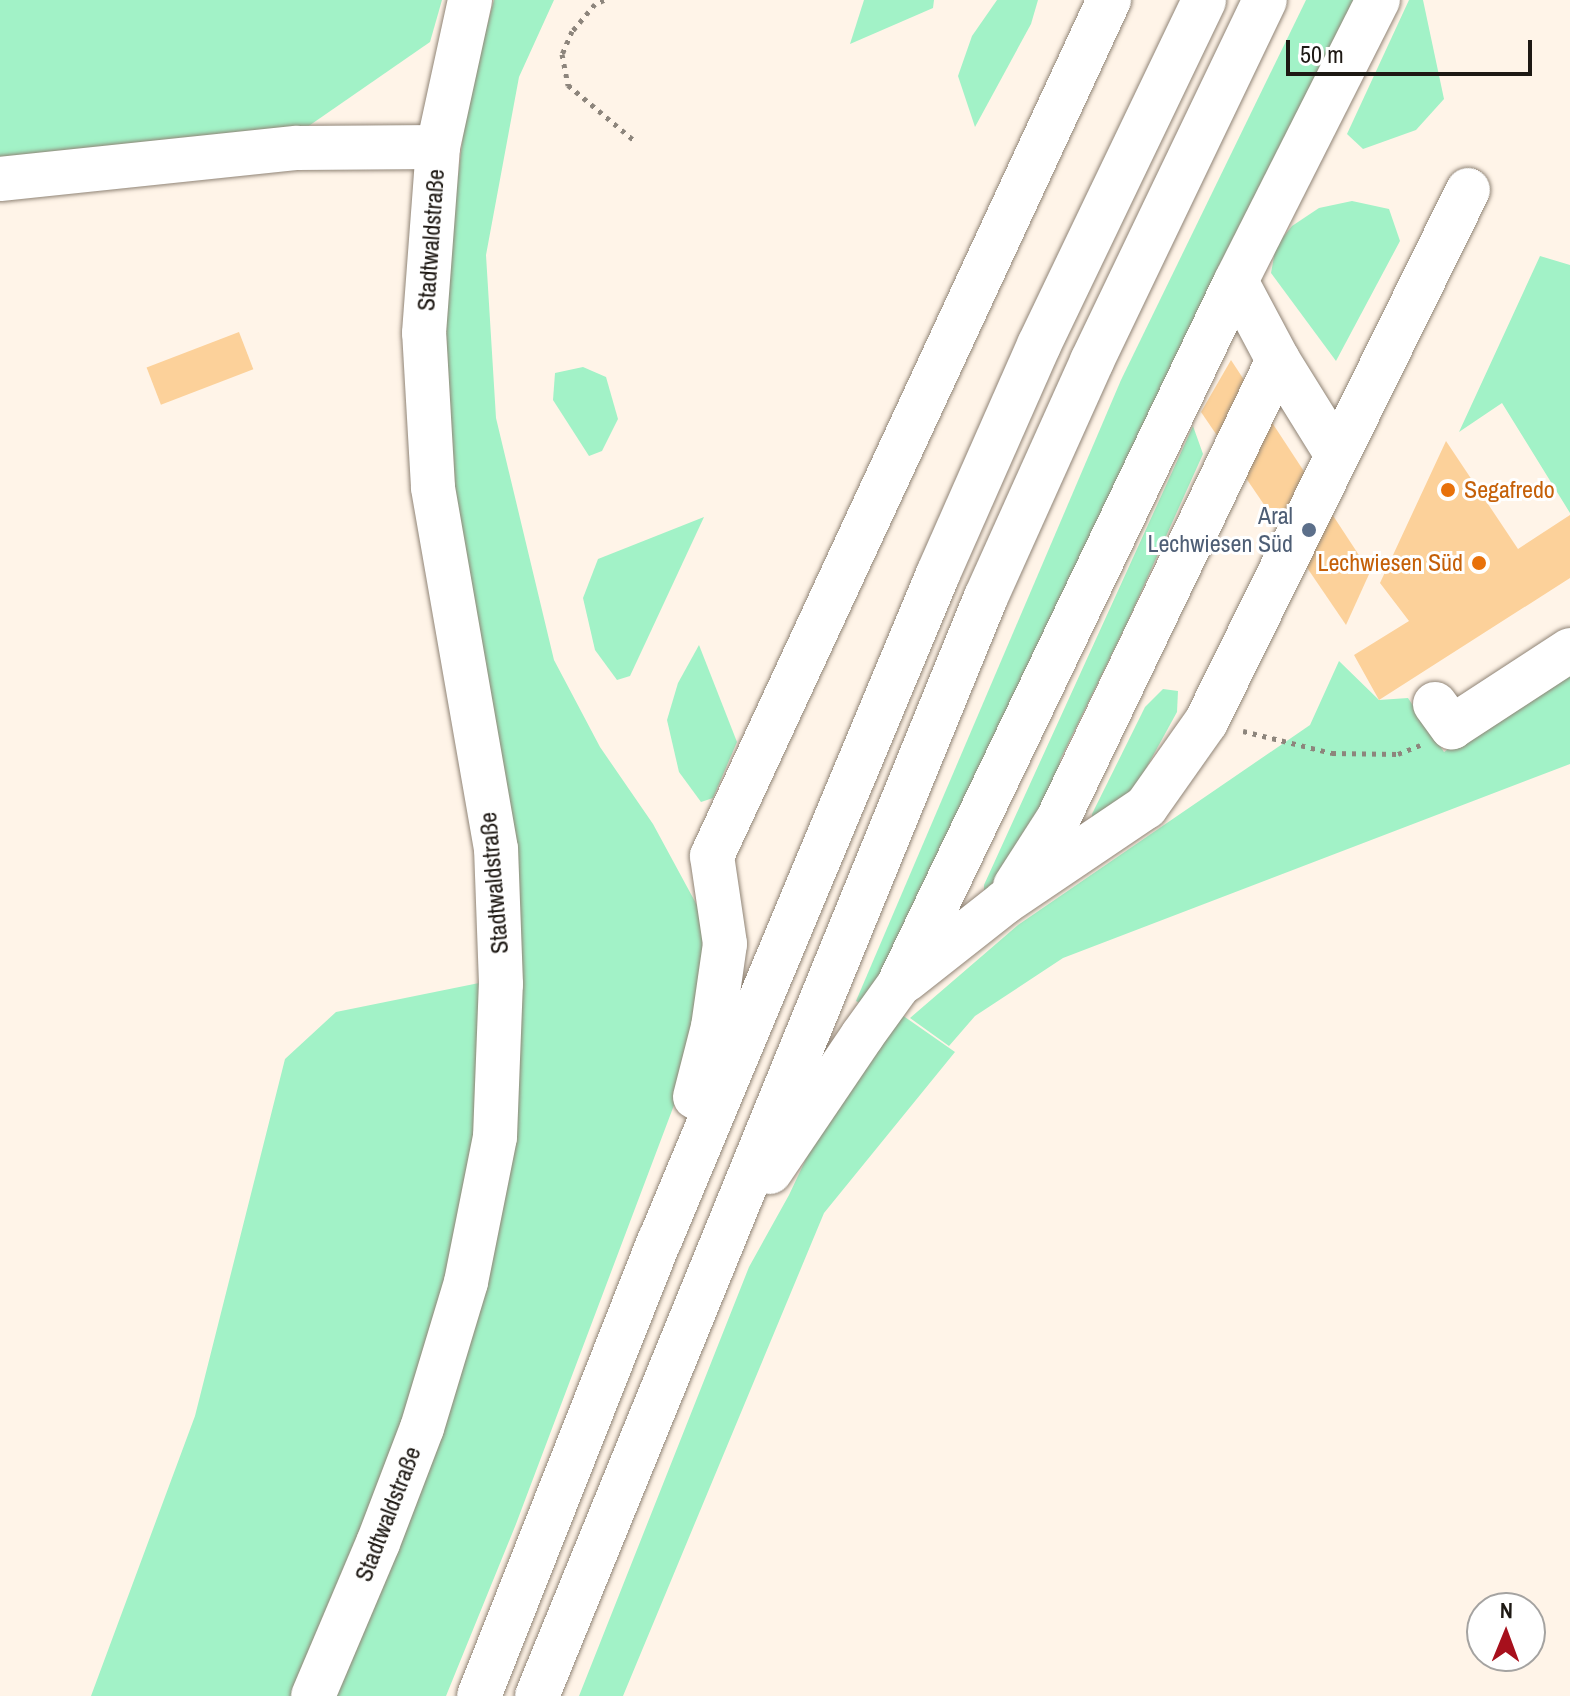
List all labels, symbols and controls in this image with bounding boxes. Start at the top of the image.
scale bar [1290,24,1536,74]
text: 50 m [1300,38,1344,70]
street label: Stadtwaldstraße [412,168,450,312]
place label: Segafredo [1464,476,1555,504]
marker: Segafredo [1439,481,1457,499]
place label: Aral Lechwiesen Süd [1147,502,1293,558]
marker: Aral Lechwiesen Süd [1300,521,1318,539]
place label: Lechwiesen Süd [1317,549,1463,577]
marker: Lechwiesen Süd [1470,554,1488,572]
street label: Stadtwaldstraße [473,811,515,955]
street label: Stadtwaldstraße [349,1442,427,1586]
north arrow [1466,1592,1546,1672]
text: N [1500,1595,1513,1625]

